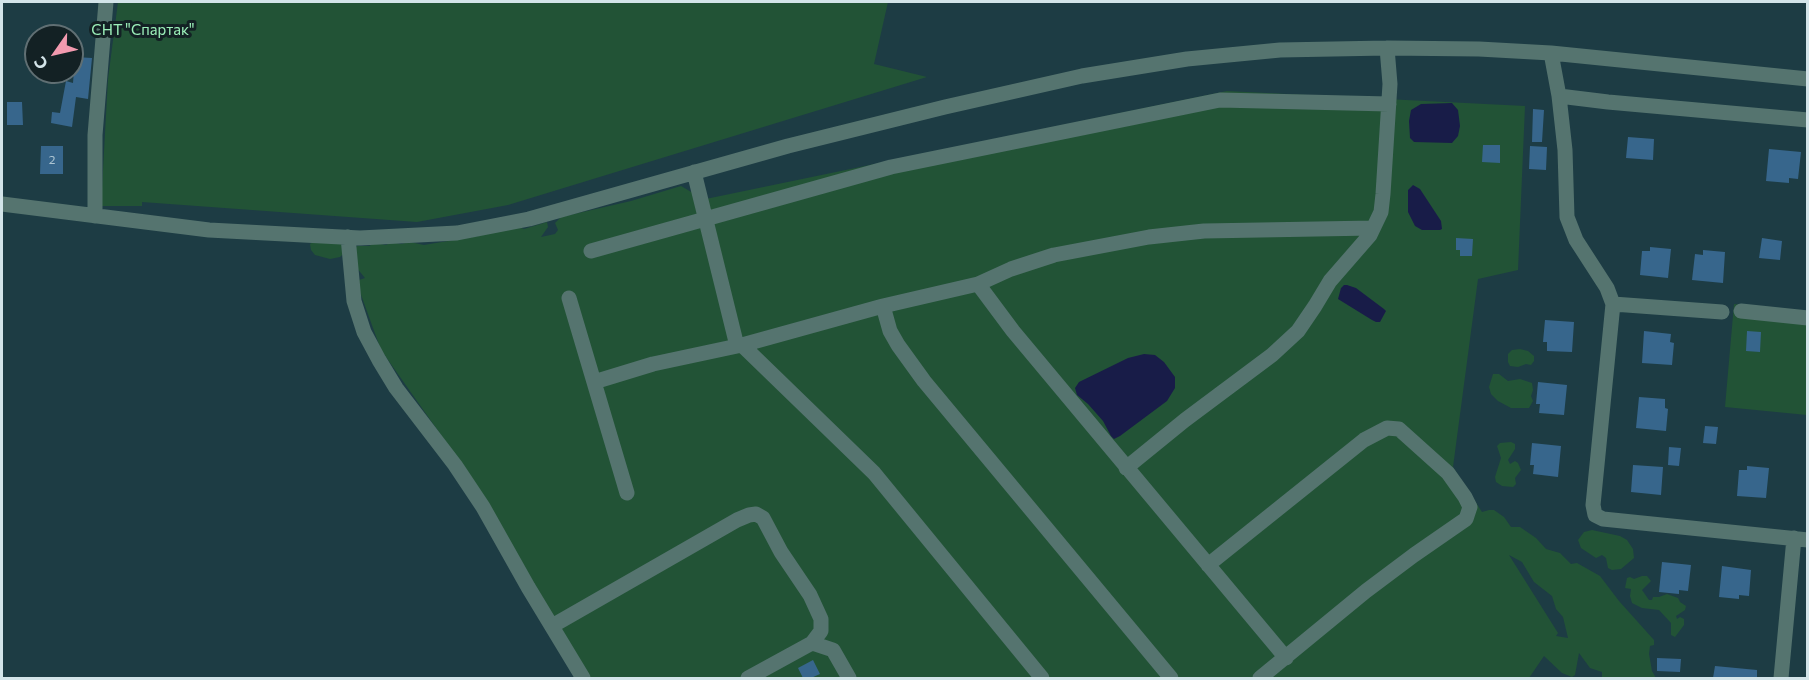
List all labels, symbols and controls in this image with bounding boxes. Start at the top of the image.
park label: СНТ "Спартак" [91,21,195,39]
north arrow [24,24,84,84]
text: С [29,53,51,73]
house number: 2 [49,153,55,167]

